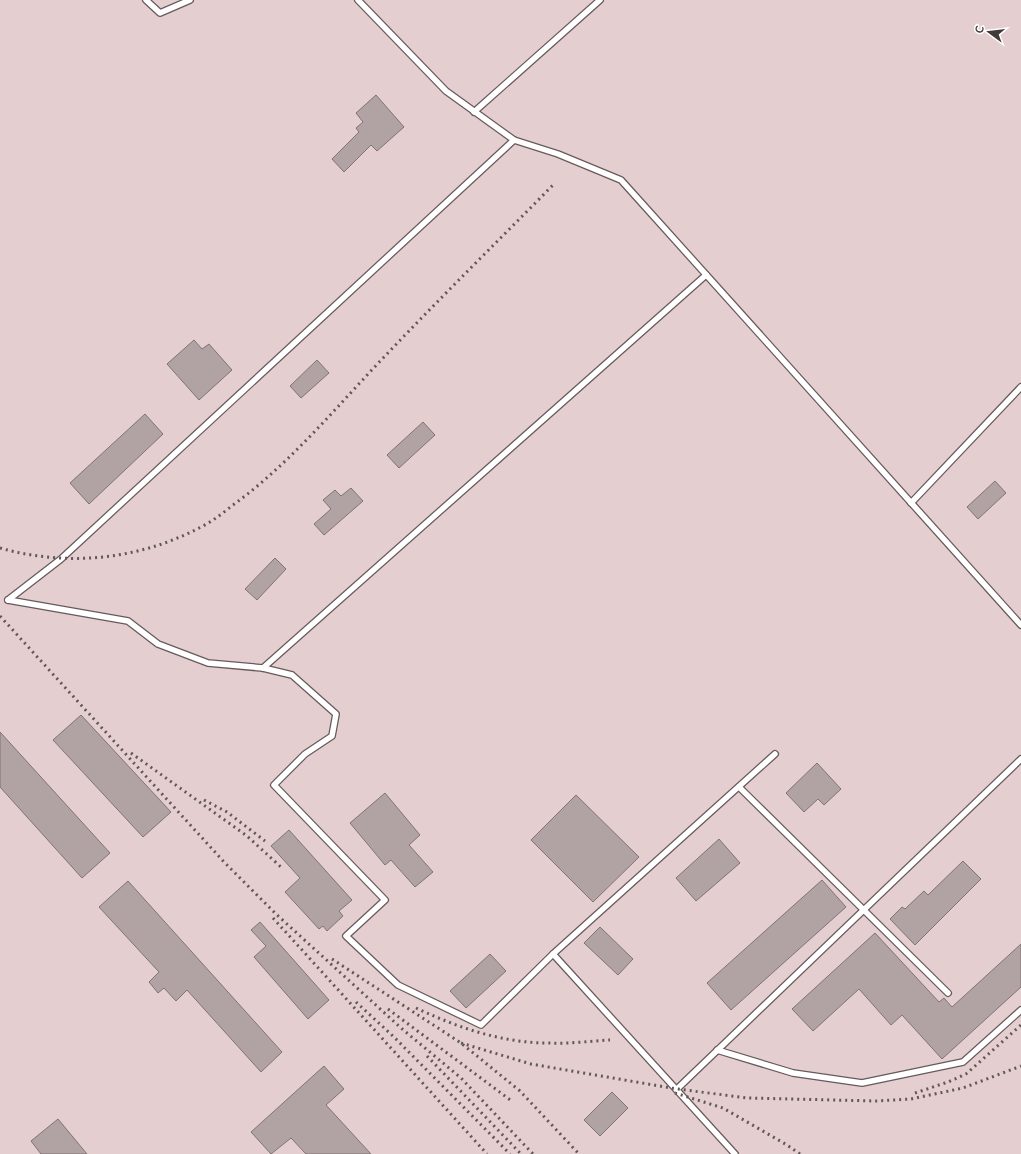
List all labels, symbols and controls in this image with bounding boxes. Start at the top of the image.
north arrow [969,12,1009,52]
text: С [972,23,986,34]

